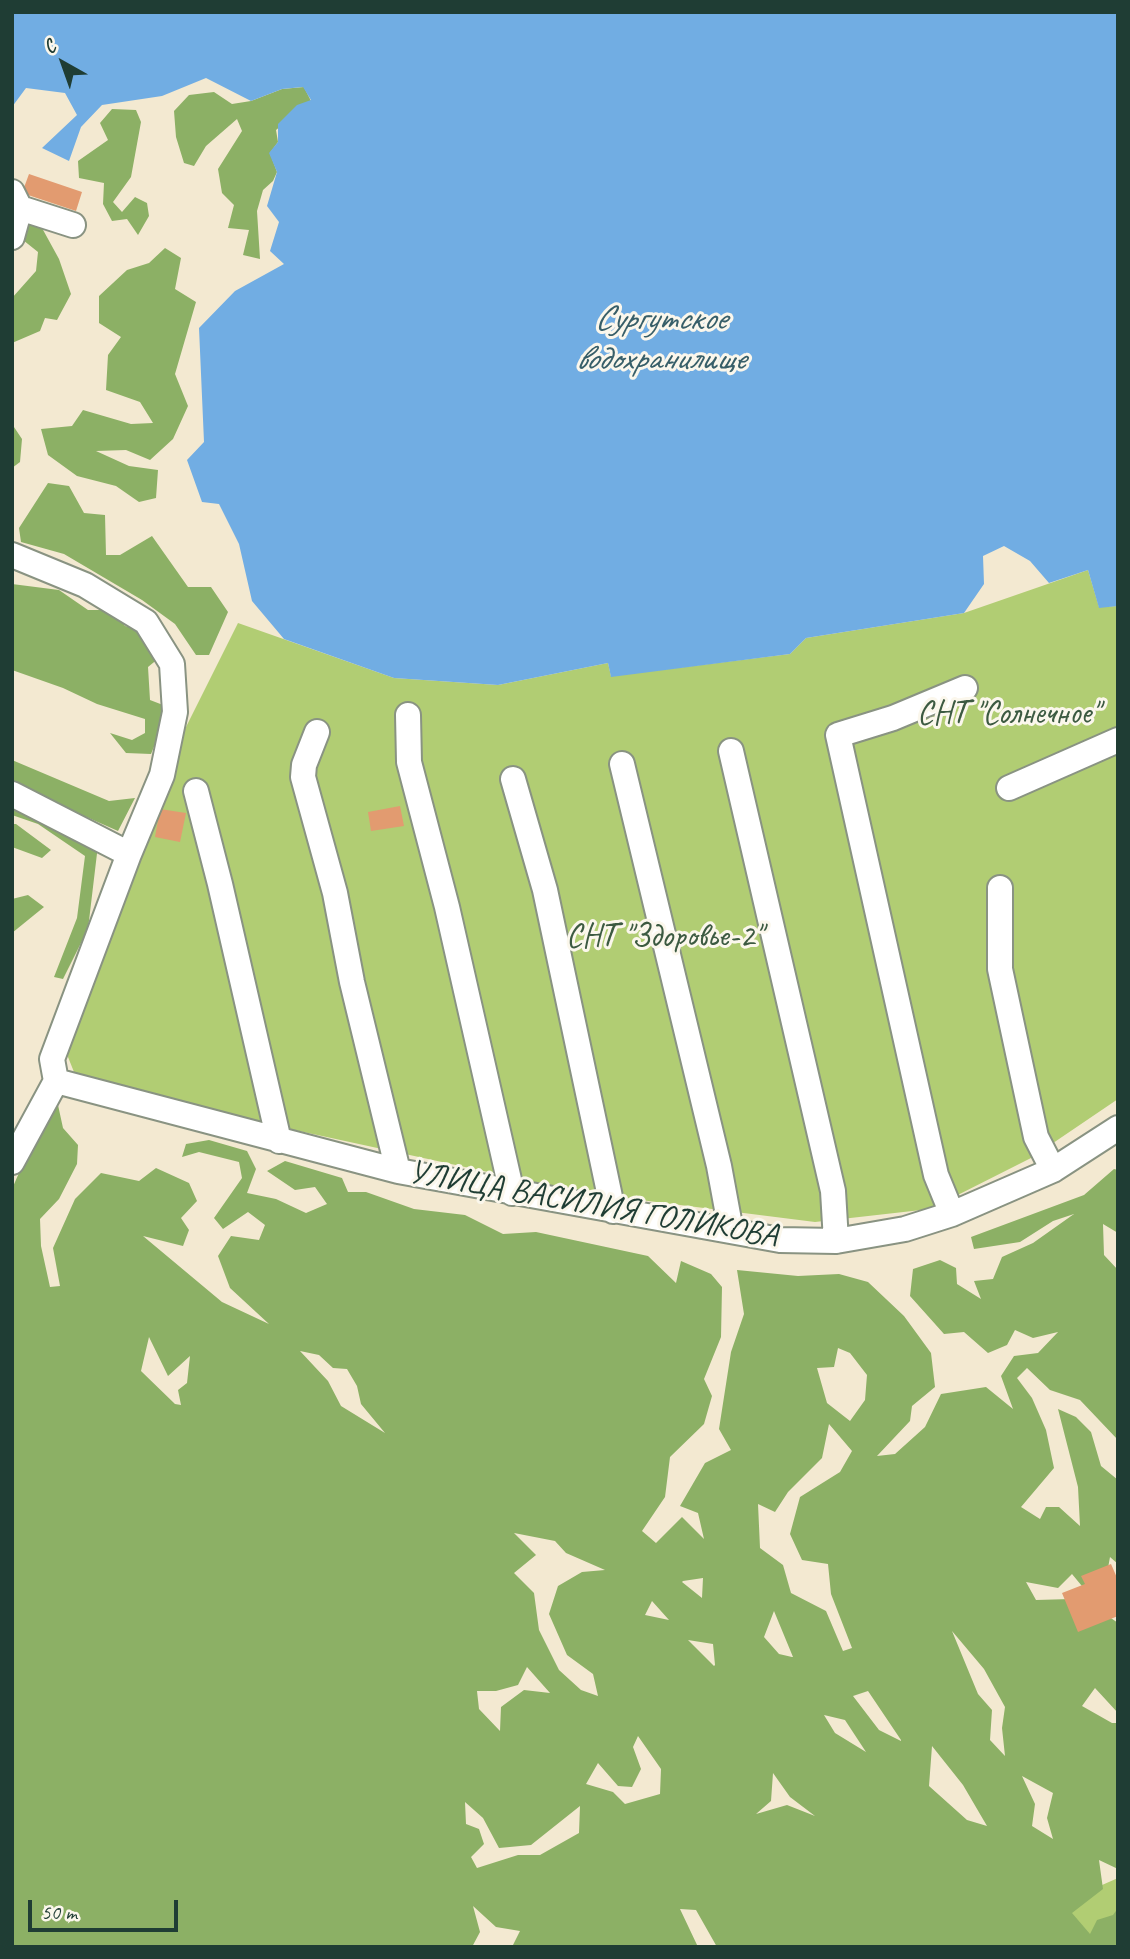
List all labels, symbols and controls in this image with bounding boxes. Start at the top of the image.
north arrow [28,28,98,98]
text: С [38,35,61,59]
water label: Сургутское водохранилище [575,299,745,381]
park label: СНТ "Солнечное" [917,694,1099,734]
park label: СНТ "Здоровье-2" [566,917,762,957]
street label: УЛИЦА ВАСИЛИЯ ГОЛИКОВА [406,1153,780,1257]
scale bar [32,1885,182,1929]
text: 50 m [41,1899,77,1925]

